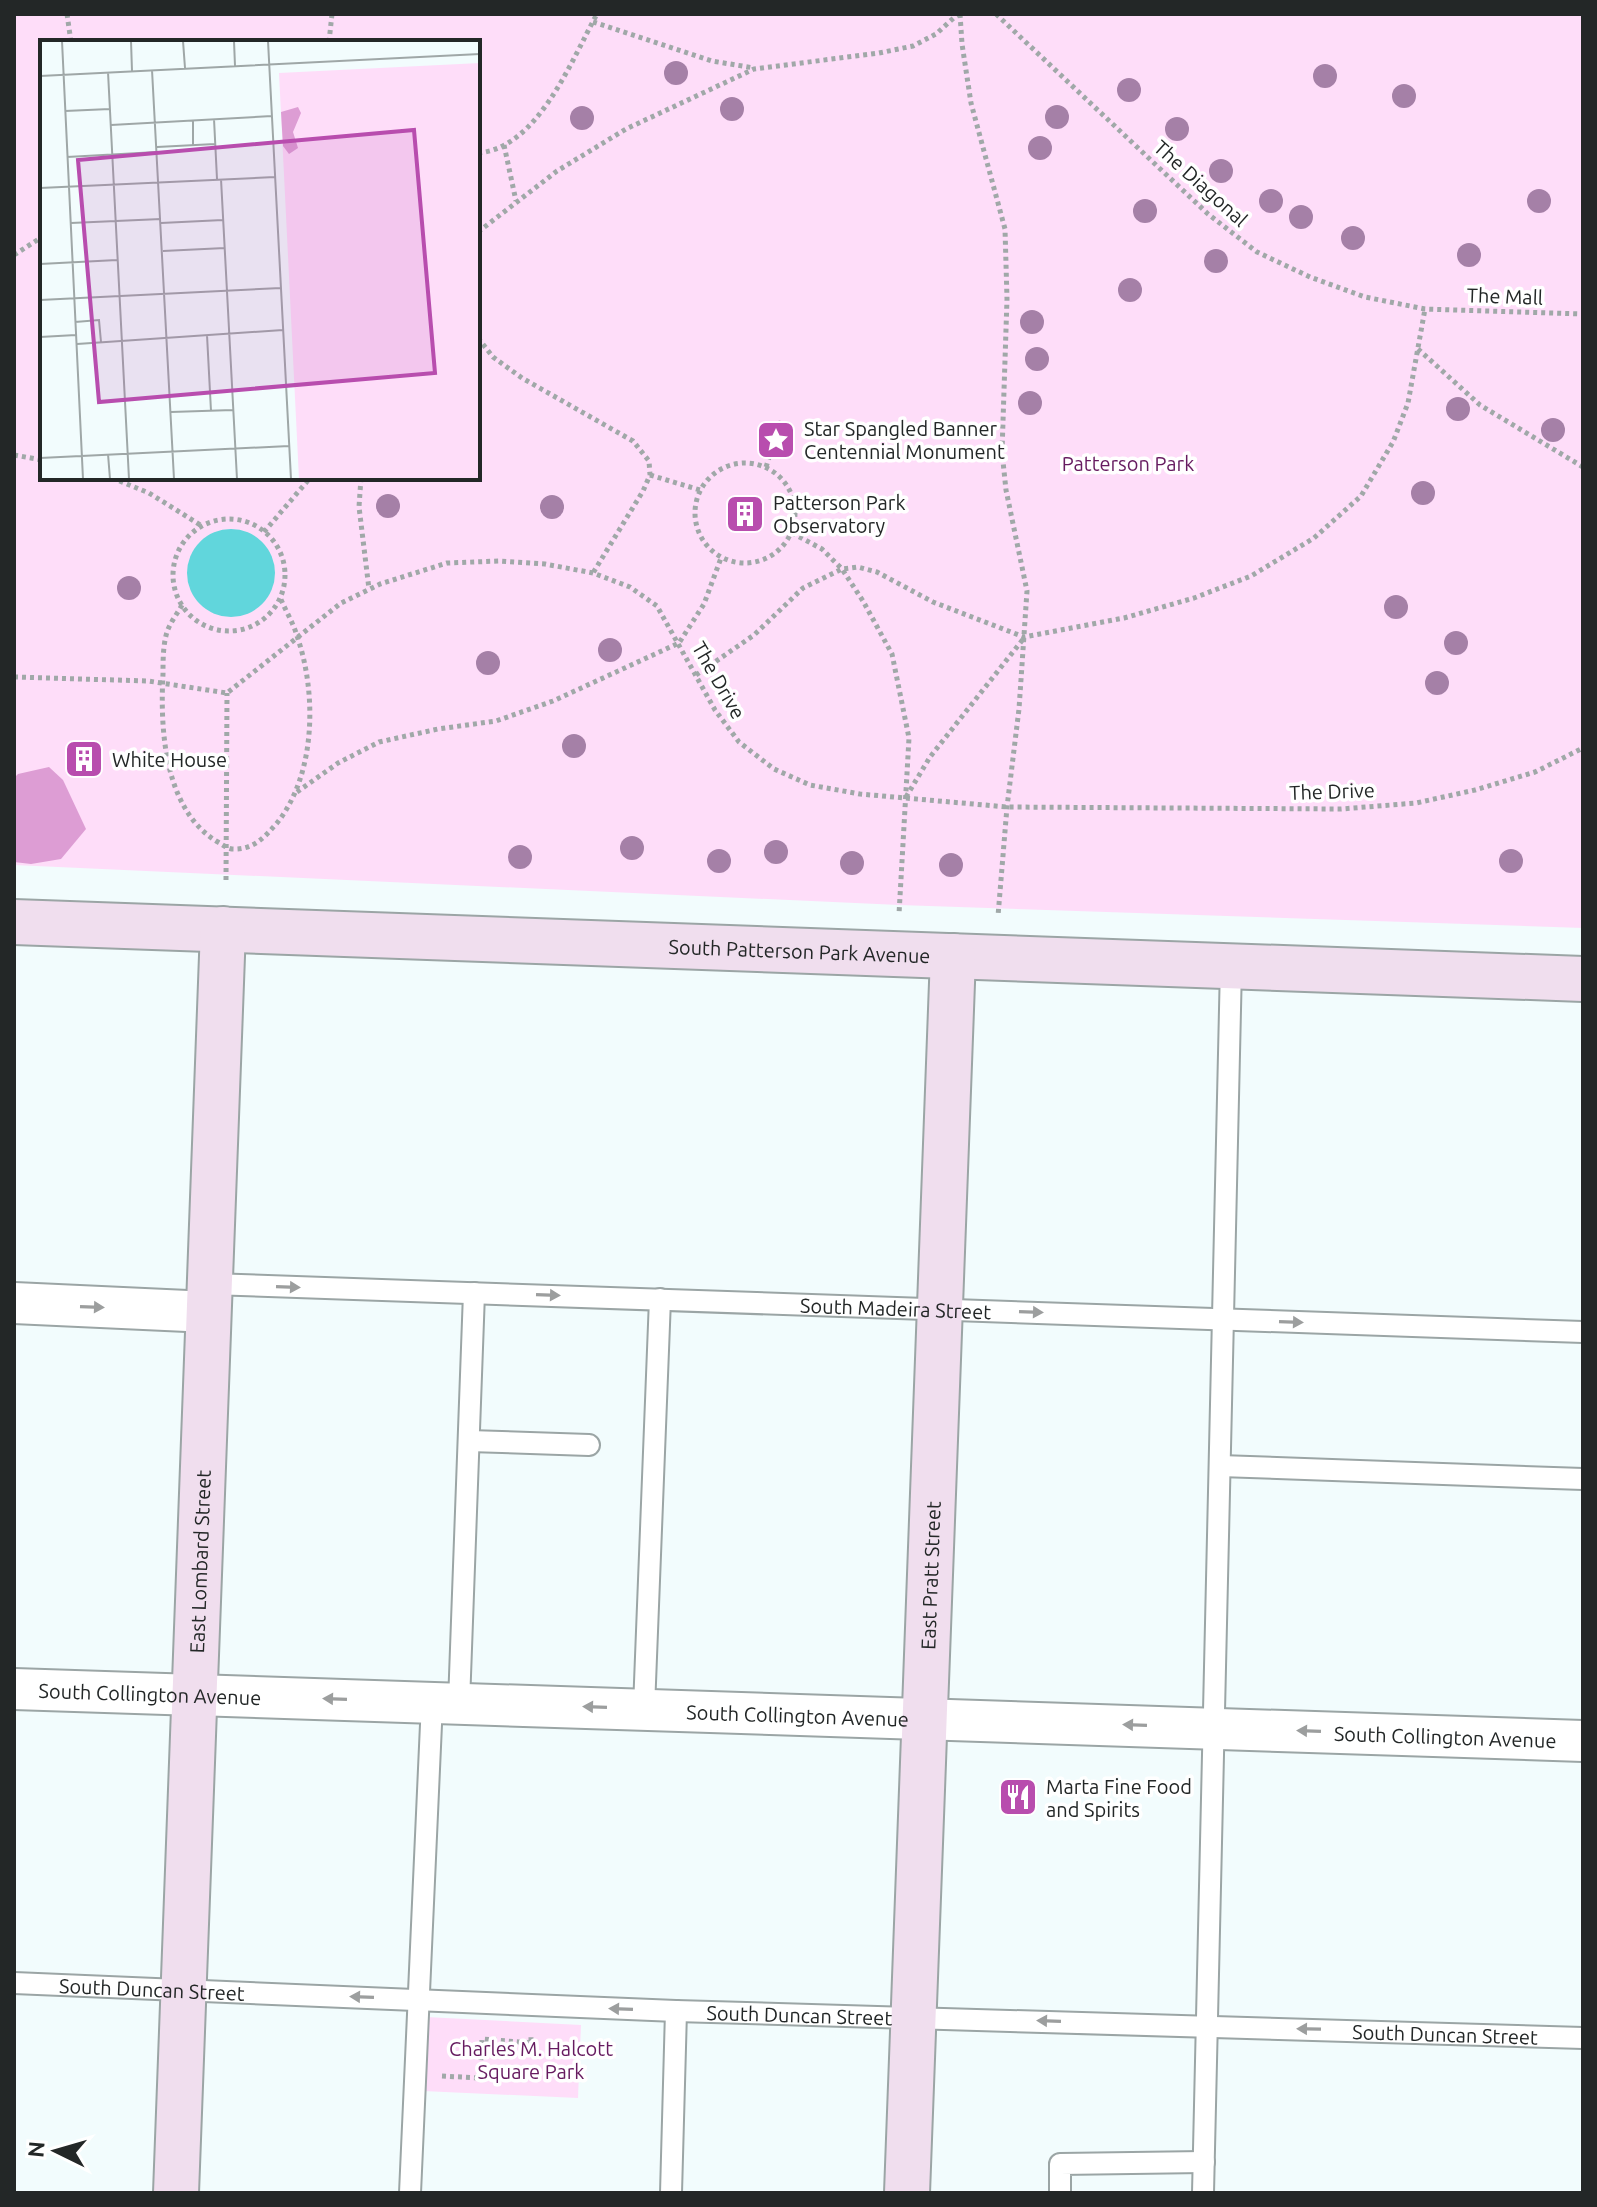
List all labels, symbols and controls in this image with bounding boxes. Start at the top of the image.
inset map [40,40,480,480]
street label: The Diagonal [1150,135,1252,231]
street label: The Mall [1466,283,1544,309]
place label: Star Spangled Banner Centennial Monument [804,417,1005,463]
place icon: Star Spangled Banner Centennial Monument [755,419,797,461]
park label: Patterson Park [1062,452,1194,475]
place label: Patterson Park Observatory [773,491,905,537]
building icon: Patterson Park Observatory [724,493,766,535]
street label: The Drive [688,637,750,723]
building icon: White House [63,738,105,780]
place label: White House [112,748,227,771]
street label: The Drive [1289,778,1375,804]
street label: South Patterson Park Avenue [668,934,931,967]
one-way arrow [276,1281,301,1294]
one-way arrow [536,1289,561,1302]
street label: South Madeira Street [800,1293,992,1323]
one-way arrow [80,1300,105,1313]
one-way arrow [1019,1305,1044,1318]
one-way arrow [1279,1315,1304,1328]
street label: East Lombard Street [185,1469,214,1654]
street label: East Pratt Street [916,1501,944,1650]
street label: South Collington Avenue [38,1678,262,1709]
one-way arrow [322,1693,347,1705]
one-way arrow [582,1700,607,1713]
street label: South Collington Avenue [686,1700,909,1730]
one-way arrow [1122,1718,1148,1731]
street label: South Collington Avenue [1334,1721,1557,1752]
one-way arrow [1296,1725,1321,1738]
place label: Marta Fine Food and Spirits [1046,1775,1192,1821]
restaurant icon: Marta Fine Food and Spirits [997,1776,1039,1818]
street label: South Duncan Street [59,1973,245,2004]
one-way arrow [349,1991,374,2004]
street label: South Duncan Street [706,2000,893,2029]
one-way arrow [608,2002,633,2015]
one-way arrow [1036,2015,1061,2028]
street label: South Duncan Street [1352,2020,1538,2048]
one-way arrow [1296,2023,1321,2036]
park label: Charles M. Halcott Square Park [449,2037,613,2083]
north arrow [16,2111,96,2191]
text: N [22,2140,49,2158]

